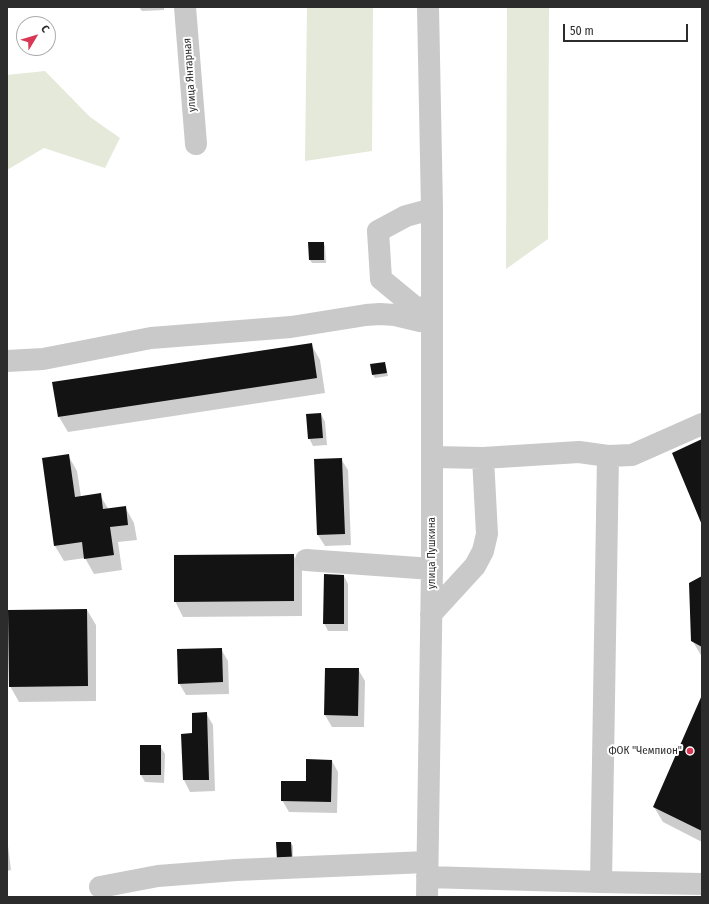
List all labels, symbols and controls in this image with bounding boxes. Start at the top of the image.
north arrow [16,16,56,56]
scale bar [565,16,690,42]
text: С [38,23,52,35]
text: 50 m [570,24,594,38]
street label: улица Янтарная [181,38,199,112]
street label: улица Пушкина [425,517,439,589]
place label: ФОК "Чемпион" [608,744,682,758]
marker: ФОК "Чемпион" [685,746,695,756]

